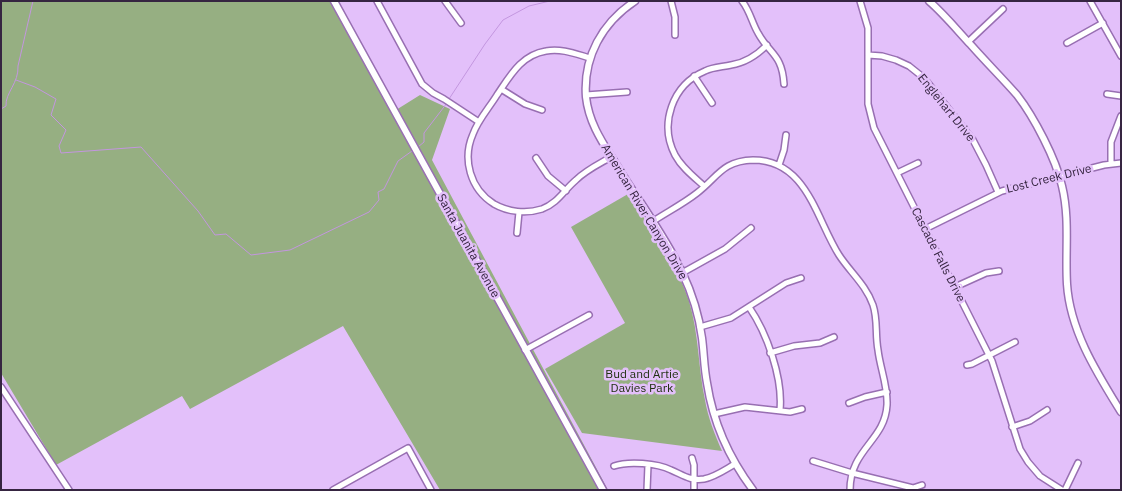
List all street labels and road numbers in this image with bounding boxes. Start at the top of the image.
street label: Englehart Drive [914,71,978,145]
street label: American River Canyon Drive [598,142,690,282]
street label: Lost Creek Drive [1005,161,1093,197]
street label: Santa Juanita Avenue [434,192,502,300]
street label: Cascade Falls Drive [908,205,968,305]

